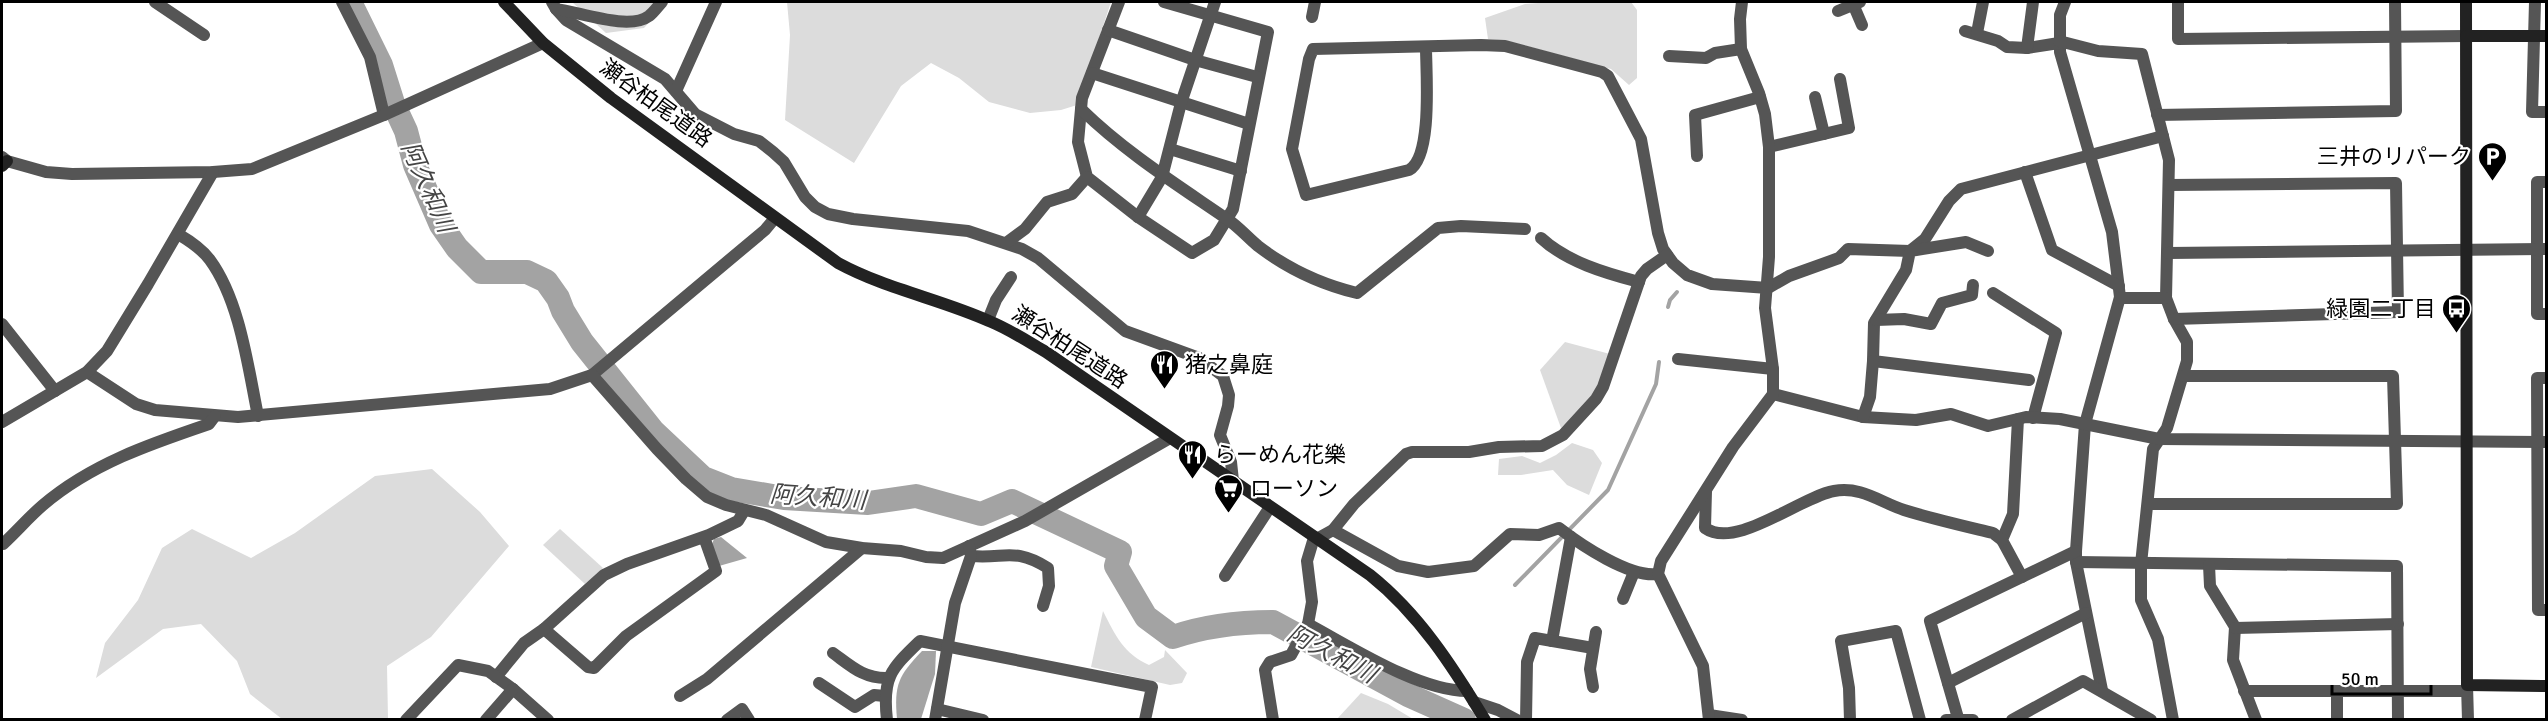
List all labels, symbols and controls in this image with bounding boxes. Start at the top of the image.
street label: 瀬谷柏尾道路 [595,53,717,153]
water label: 阿久和川 [395,137,462,240]
parking icon: 三井のリパーク [2476,140,2508,182]
place label: 三井のリパーク [2317,143,2471,170]
bus stop icon: 緑園二丁目 [2441,292,2473,334]
place label: 緑園二丁目 [2326,295,2436,322]
street label: 瀬谷柏尾道路 [1007,300,1133,394]
restaurant icon: 猪之鼻庭 [1148,348,1180,390]
place label: 猪之鼻庭 [1185,351,1273,378]
restaurant icon: らーめん花樂 [1177,438,1209,480]
place label: らーめん花樂 [1214,441,1346,468]
supermarket icon: ローソン [1213,472,1245,514]
place label: ローソン [1250,475,1338,502]
water label: 阿久和川 [769,479,870,516]
water label: 阿久和川 [1283,618,1384,691]
scale bar [2332,658,2431,696]
text: 50 m [2341,668,2379,690]

